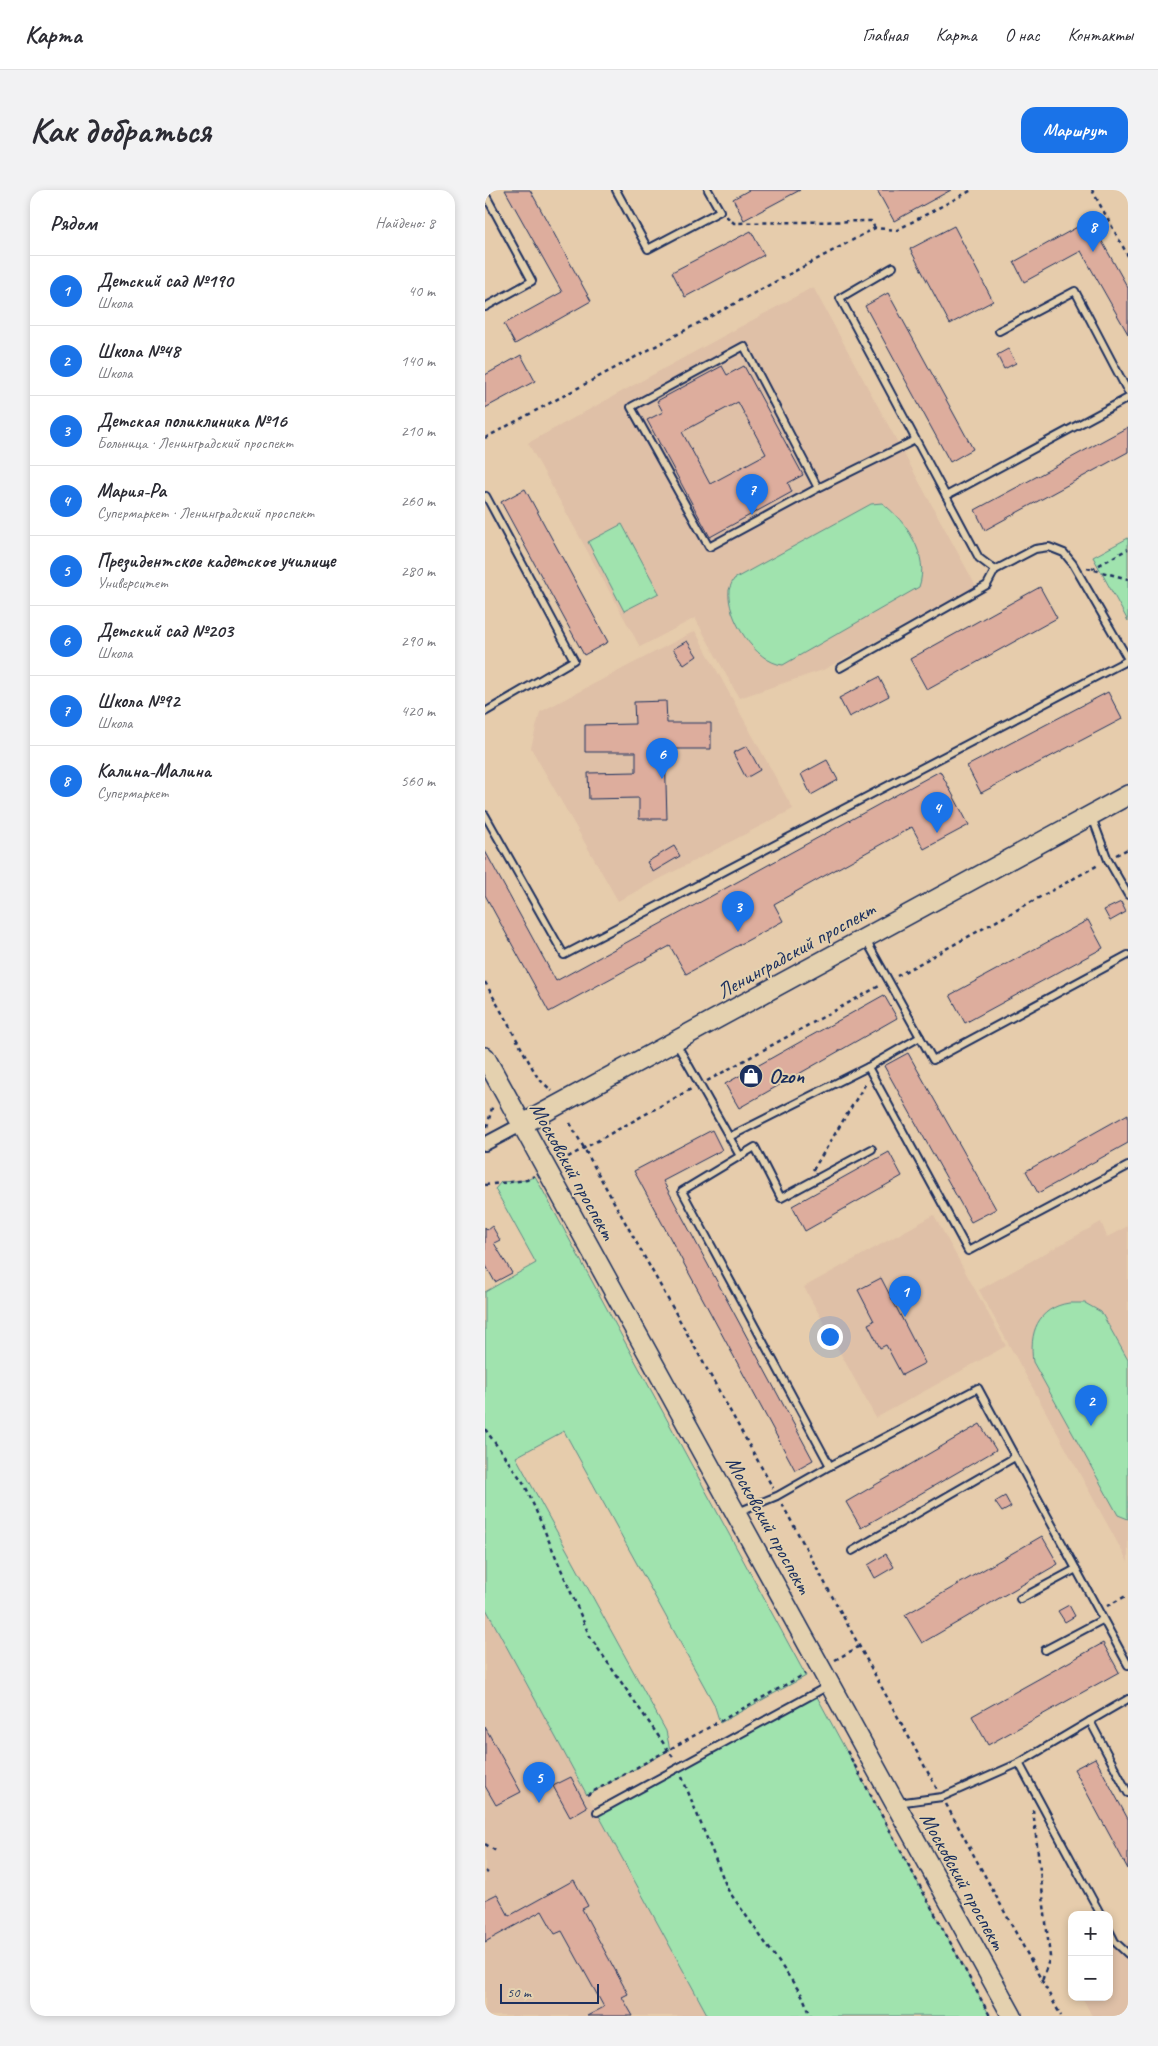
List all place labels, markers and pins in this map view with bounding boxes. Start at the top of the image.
pin: 8 [1077,211,1109,252]
pin: 7 [736,474,768,515]
pin: 6 [646,738,678,779]
pin: 4 [921,792,953,833]
pin: 3 [722,891,754,932]
shop icon: Ozon [738,1063,764,1089]
place label: Ozon [769,1063,804,1089]
pin: 1 [889,1276,921,1317]
pin: 2 [1075,1385,1107,1426]
pin: 5 [523,1762,555,1803]

